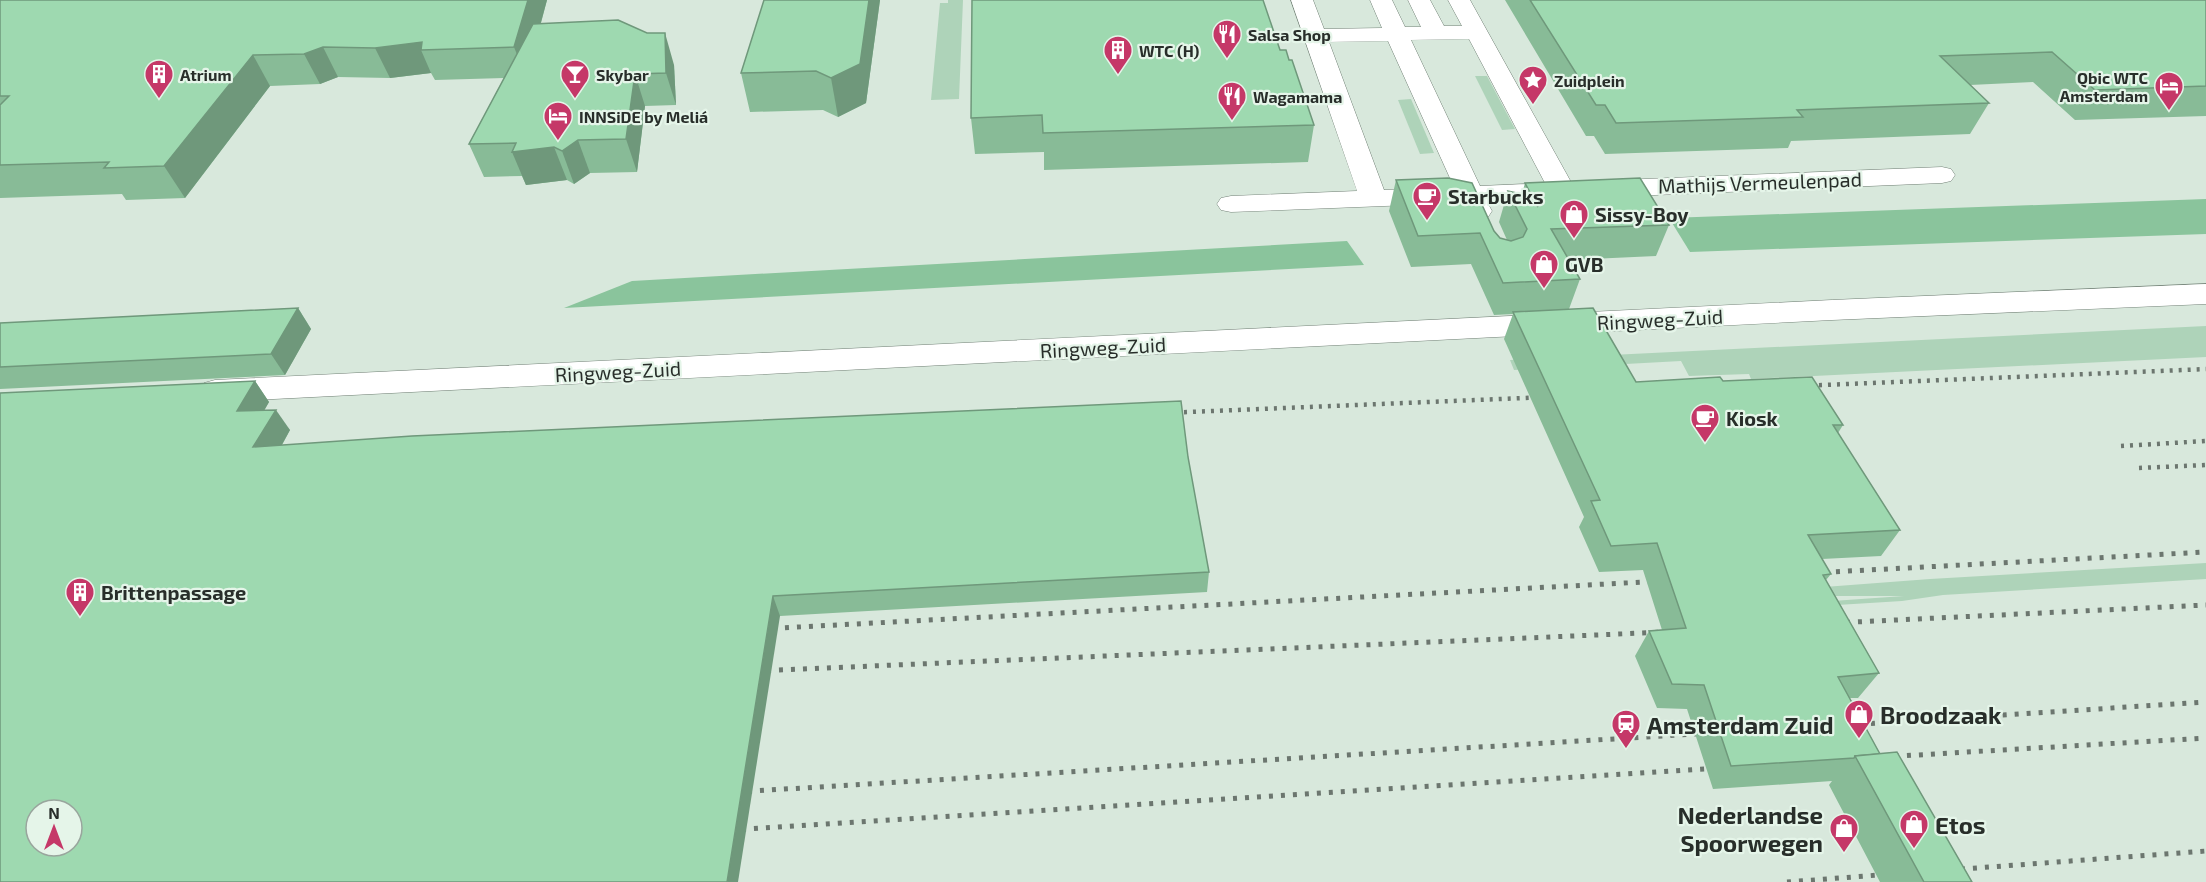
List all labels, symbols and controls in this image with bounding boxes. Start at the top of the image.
restaurant icon: Salsa Shop [1211,18,1243,60]
place label: Salsa Shop [1248,25,1331,44]
building icon: WTC (H) [1102,34,1134,76]
place label: WTC (H) [1139,41,1200,60]
building icon: Atrium [143,58,175,100]
bar icon: Skybar [559,58,591,100]
place icon: Zuidplein [1517,64,1549,106]
place label: Atrium [180,65,232,84]
place label: Skybar [596,65,649,85]
place label: Qbic WTC Amsterdam [2060,68,2148,105]
hotel icon: Qbic WTC Amsterdam [2153,70,2185,112]
place label: Zuidplein [1554,71,1625,90]
restaurant icon: Wagamama [1216,80,1248,122]
place label: Wagamama [1253,87,1342,106]
hotel icon: INNSiDE by Meliá [542,100,574,142]
place label: INNSiDE by Meliá [579,107,708,127]
street label: Mathijs Vermeulenpad [1658,166,1862,198]
cafe icon: Starbucks [1411,180,1443,222]
place label: Starbucks [1448,184,1544,208]
shop icon: Sissy-Boy [1558,198,1590,240]
place label: Sissy-Boy [1595,202,1689,227]
shop icon: GVB [1528,248,1560,290]
place label: GVB [1565,252,1603,276]
street label: Ringweg-Zuid [1596,304,1724,334]
street label: Ringweg-Zuid [1039,332,1167,362]
street label: Ringweg-Zuid [554,356,682,386]
cafe icon: Kiosk [1689,402,1721,444]
place label: Kiosk [1726,406,1779,430]
building icon: Brittenpassage [64,576,96,618]
place label: Brittenpassage [101,580,246,604]
shop icon: Broodzaak [1843,698,1875,740]
place label: Broodzaak [1880,700,2002,729]
station icon: Amsterdam Zuid [1610,708,1642,750]
place label: Amsterdam Zuid [1647,710,1834,739]
north arrow [24,798,84,858]
place label: Nederlandse Spoorwegen [1677,800,1823,857]
text: N [48,803,60,822]
shop icon: Etos [1898,808,1930,850]
place label: Etos [1935,810,1986,839]
shop icon: Nederlandse Spoorwegen [1828,812,1860,854]

